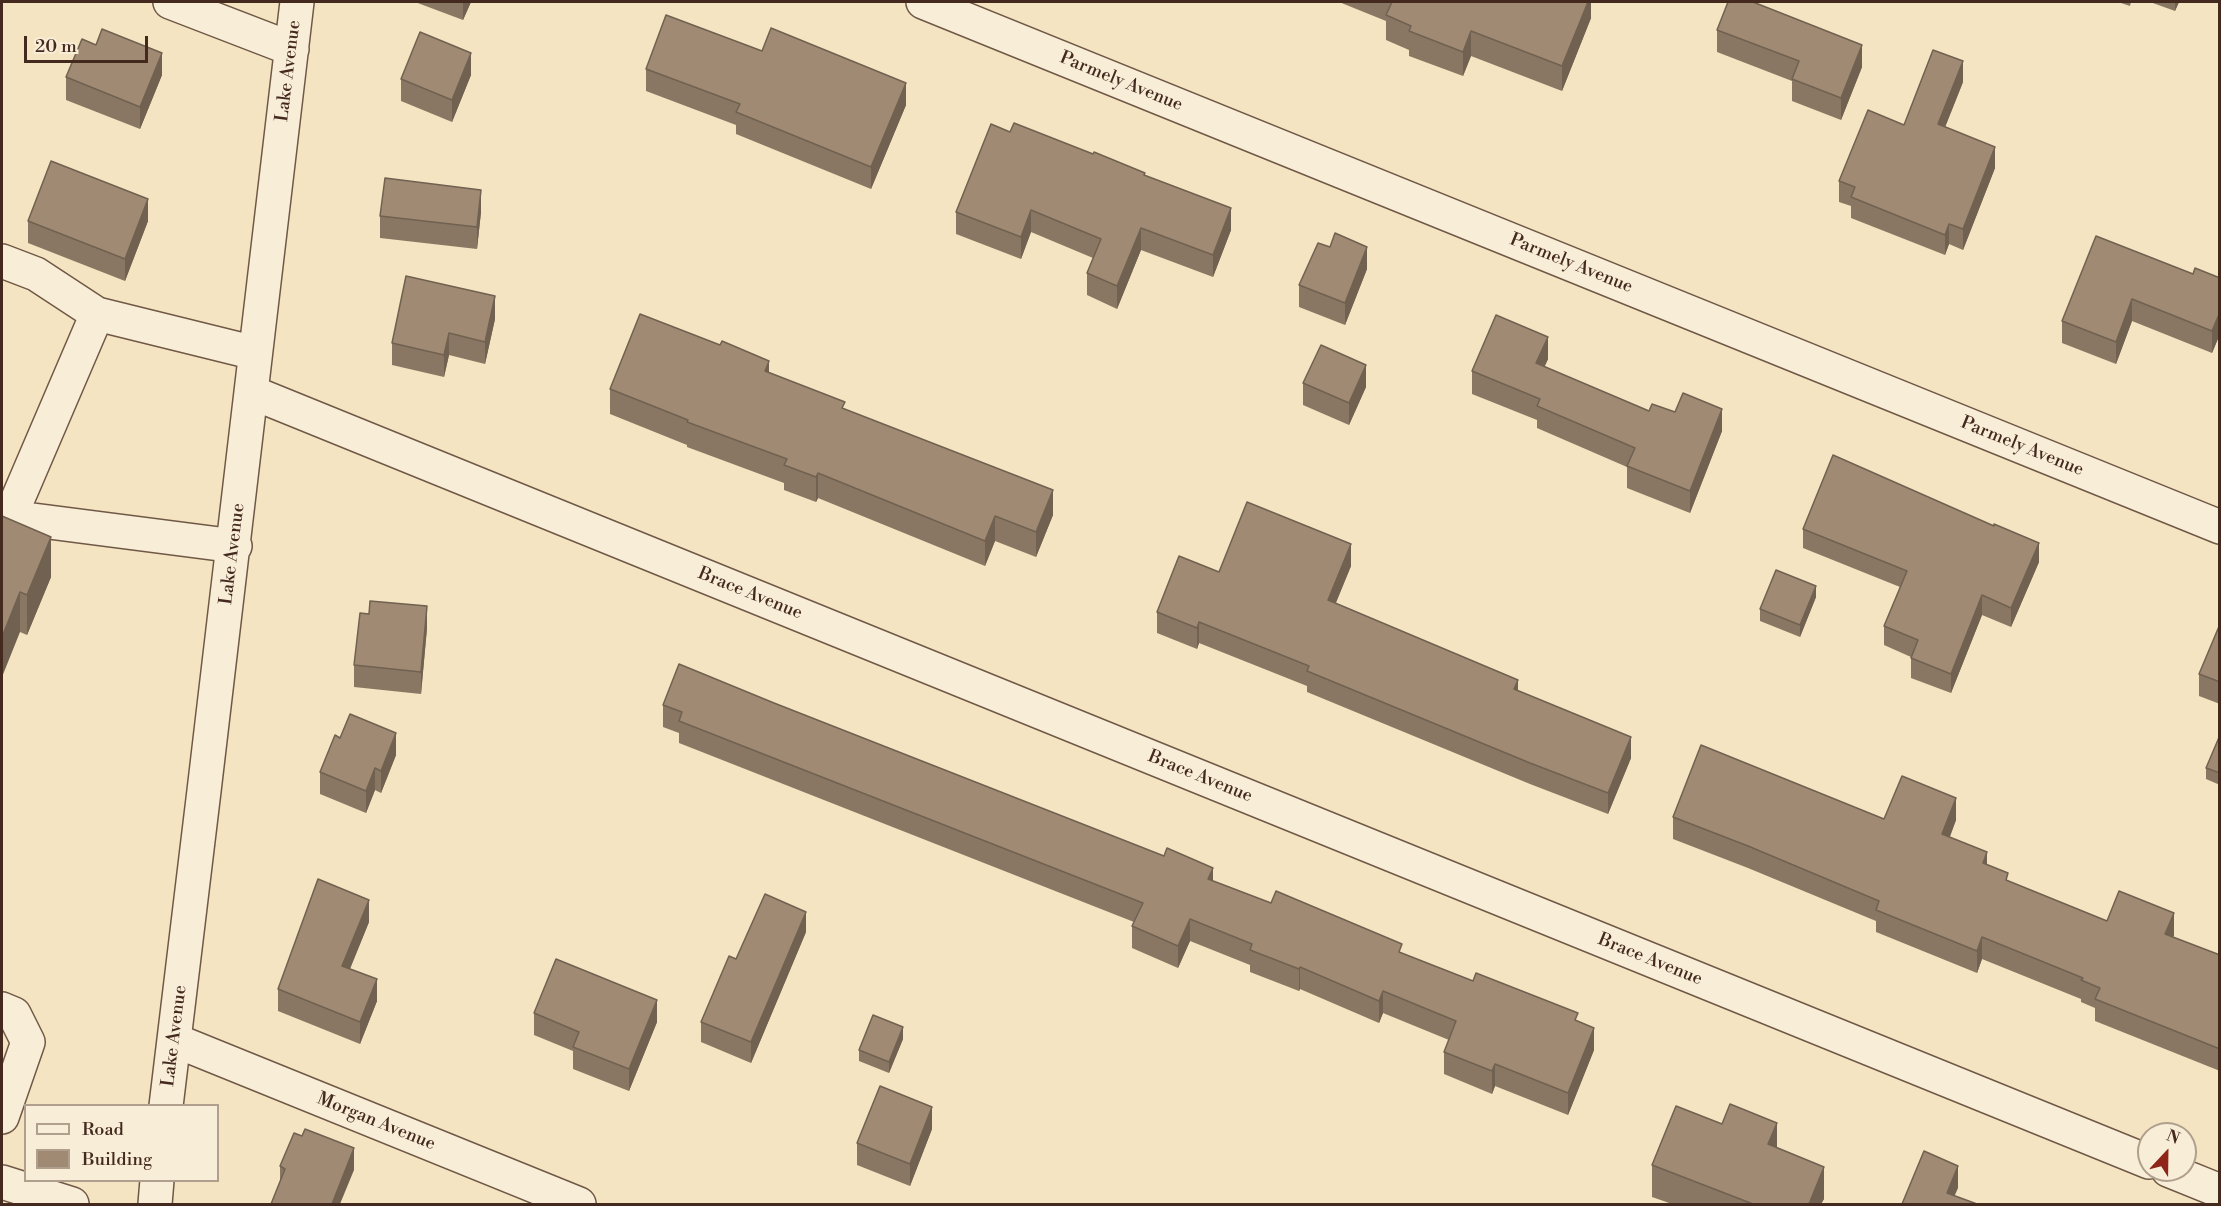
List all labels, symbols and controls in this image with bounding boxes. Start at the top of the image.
street label: Lake Avenue [272,19,306,123]
scale bar [27,24,152,62]
text: 20 m [35,35,77,58]
street label: Parmely Avenue [1056,48,1186,116]
street label: Parmely Avenue [1506,230,1636,298]
street label: Parmely Avenue [1957,413,2087,481]
street label: Lake Avenue [216,502,250,606]
street label: Brace Avenue [695,563,805,625]
street label: Brace Avenue [1145,746,1255,808]
street label: Brace Avenue [1595,929,1705,991]
street label: Lake Avenue [158,984,192,1088]
street label: Morgan Avenue [314,1088,438,1156]
legend [24,1104,219,1182]
text: Road [82,1118,124,1141]
north arrow [2137,1122,2197,1182]
text: N [2163,1126,2183,1149]
text: Building [82,1148,152,1171]

